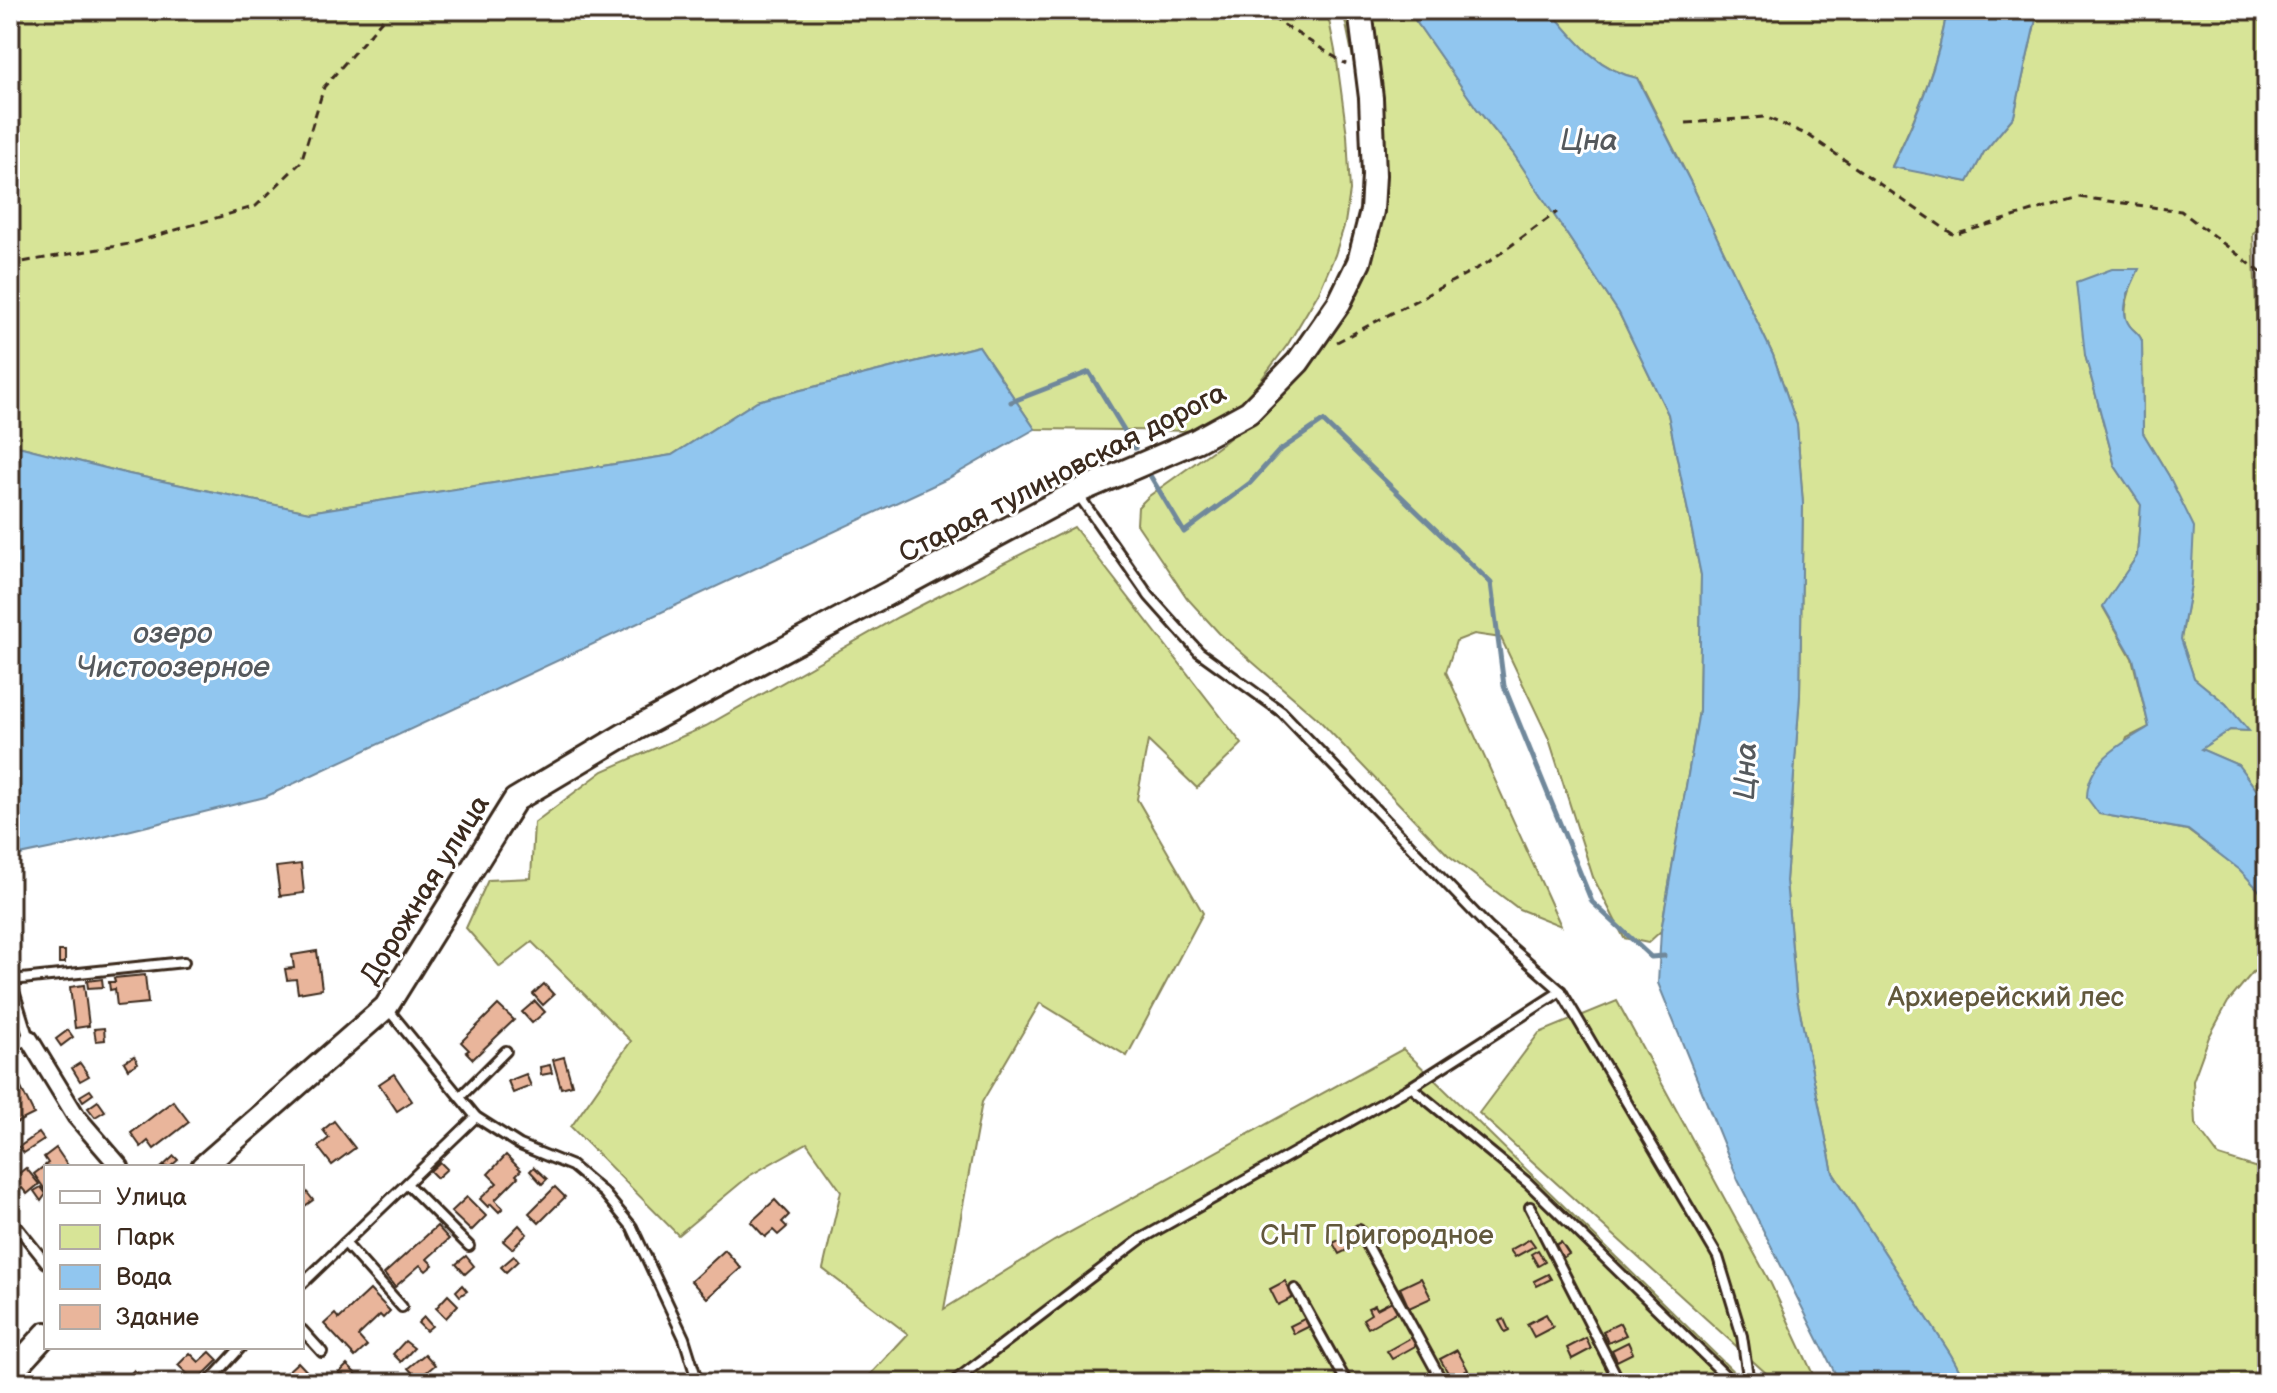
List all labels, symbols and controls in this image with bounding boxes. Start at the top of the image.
water label: Цна [1560,123,1618,159]
street label: Старая тулиновская дорога [894,376,1232,570]
water label: озеро Чистоозерное [76,616,270,686]
water label: Цна [1727,742,1765,801]
street label: Дорожная улица [354,789,497,990]
park label: Архиерейский лес [1887,981,2125,1014]
legend [44,1165,304,1349]
text: Улица [116,1183,187,1212]
park label: СНТ Пригородное [1260,1219,1494,1252]
text: Парк [116,1223,175,1252]
text: Вода [116,1263,172,1292]
text: Здание [116,1303,199,1332]

